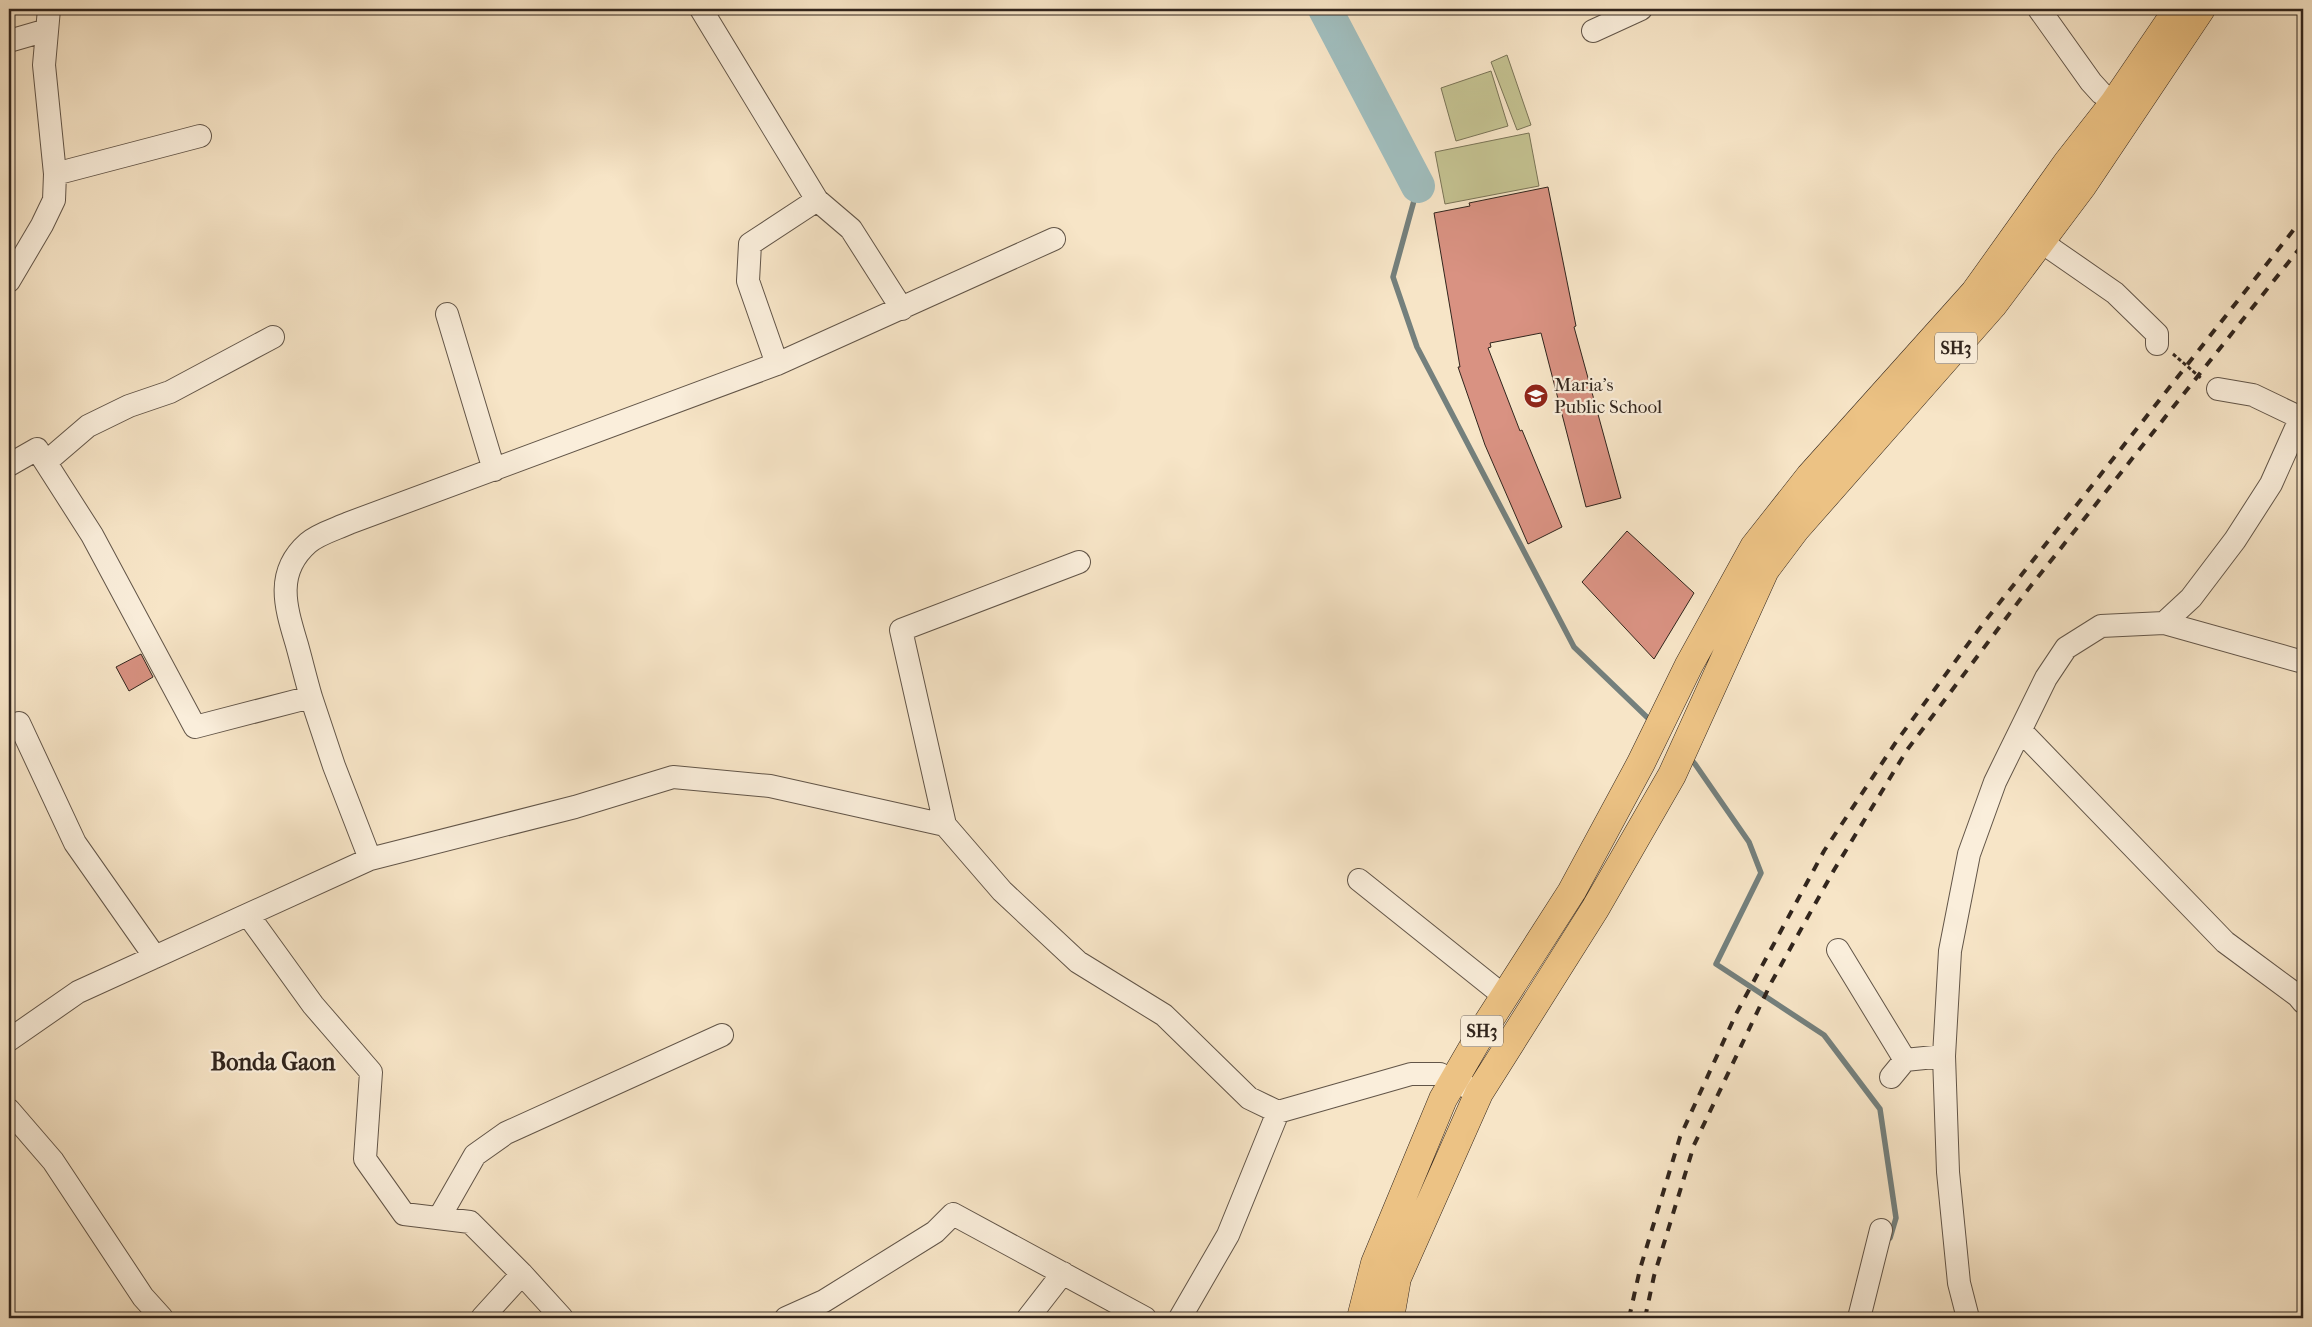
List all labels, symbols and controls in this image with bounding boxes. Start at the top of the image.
road number: SH3 [1935,332,1977,363]
place label: Maria's Public School [1554,374,1662,418]
school or university icon: Maria's Public School [1523,383,1549,409]
road number: SH3 [1461,1016,1503,1046]
district label: Bonda Gaon [211,1048,336,1076]

